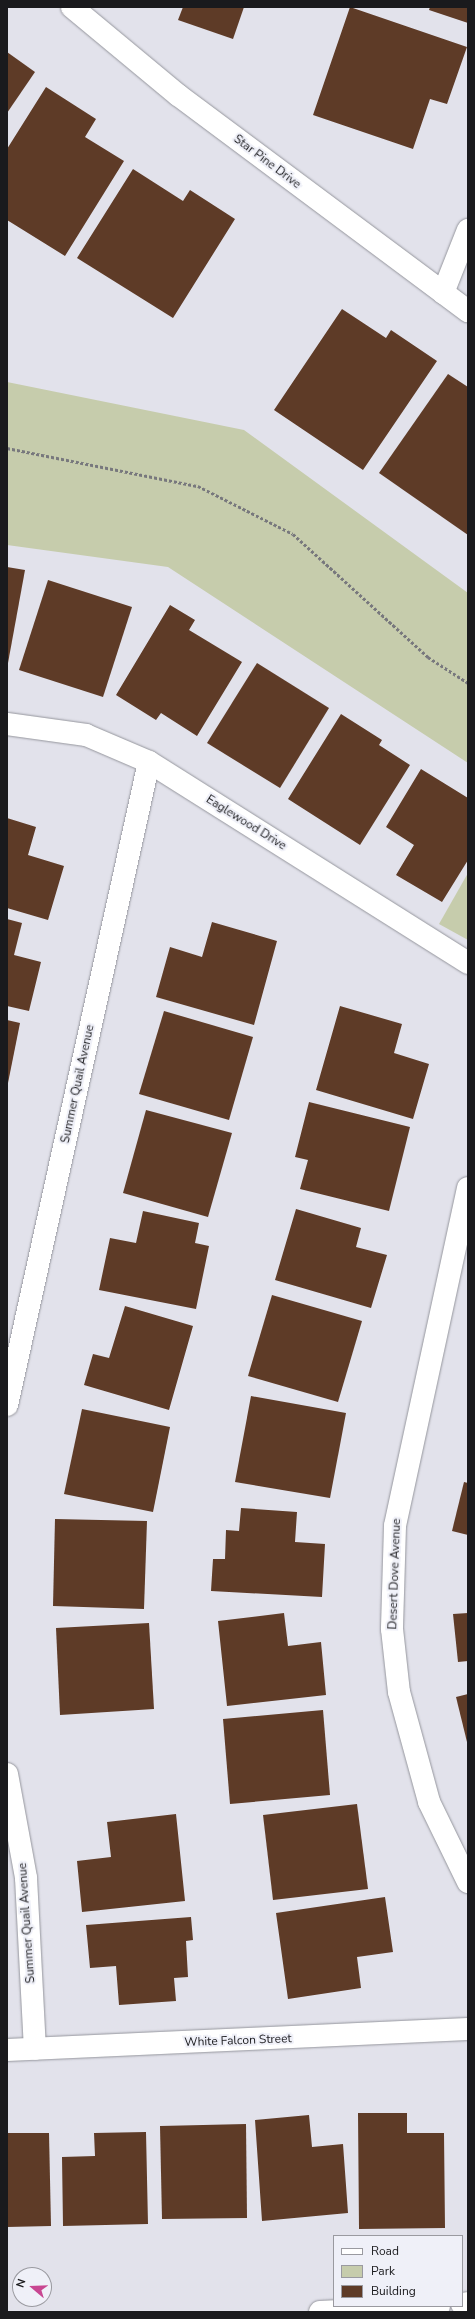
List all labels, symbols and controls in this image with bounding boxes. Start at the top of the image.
street label: Star Pine Drive [231,132,303,192]
street label: Eaglewood Drive [203,793,289,853]
street label: Summer Quail Avenue [58,1023,98,1145]
street label: Desert Dove Avenue [386,1518,404,1630]
street label: Summer Quail Avenue [16,1862,38,1984]
street label: White Falcon Street [184,2032,292,2050]
legend [333,2235,463,2307]
text: Road [371,2243,399,2259]
text: Park [371,2263,395,2279]
north arrow [12,2267,52,2307]
text: N [13,2277,30,2290]
text: Building [371,2283,416,2299]

